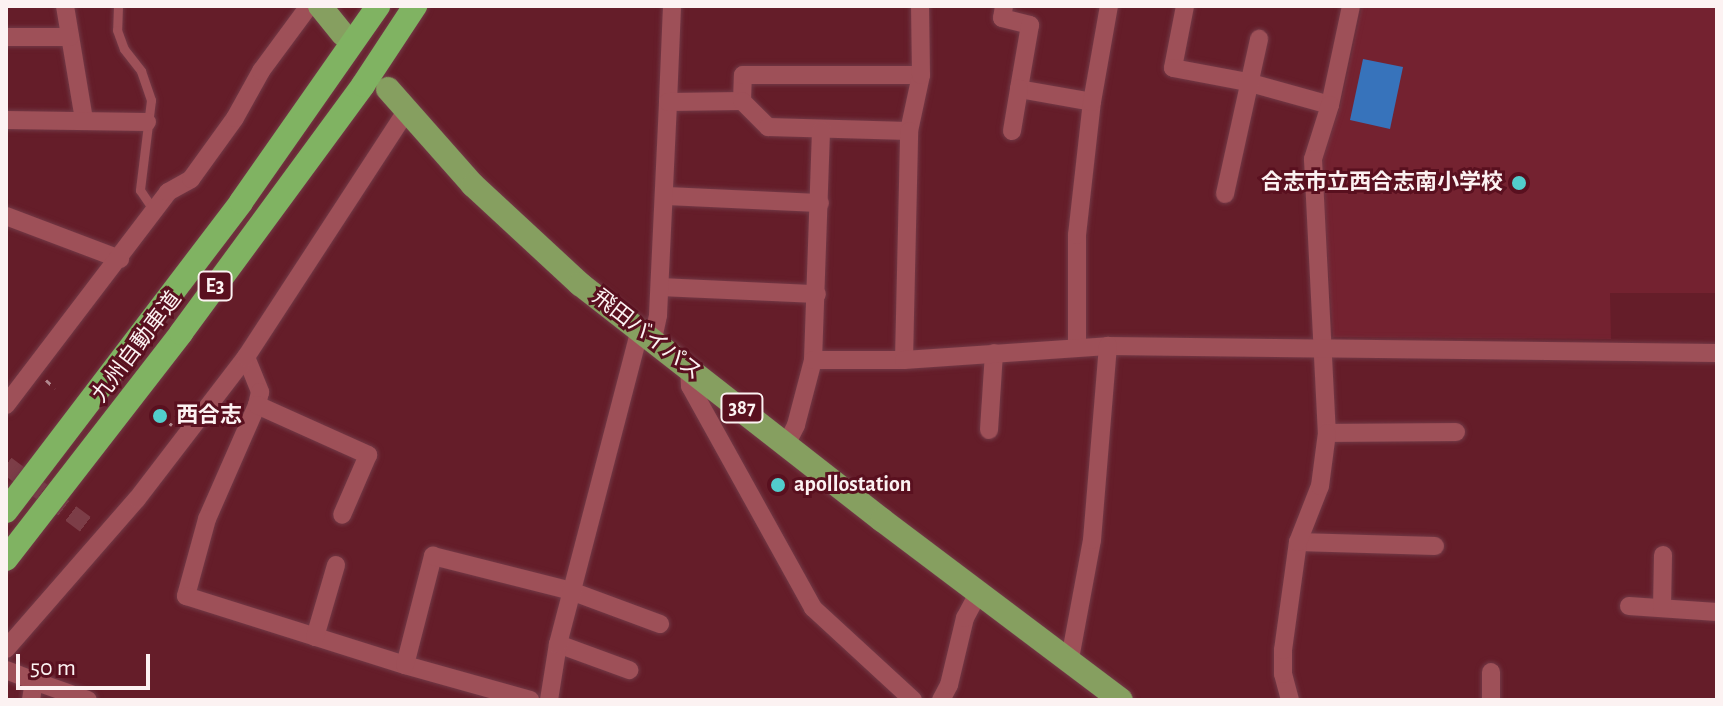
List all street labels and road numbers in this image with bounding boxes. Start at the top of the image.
road number: E3 [197,270,233,302]
street label: 飛田バイパス [587,284,707,386]
street label: 九州自動車道 [87,286,187,408]
road number: 387 [720,392,764,424]

